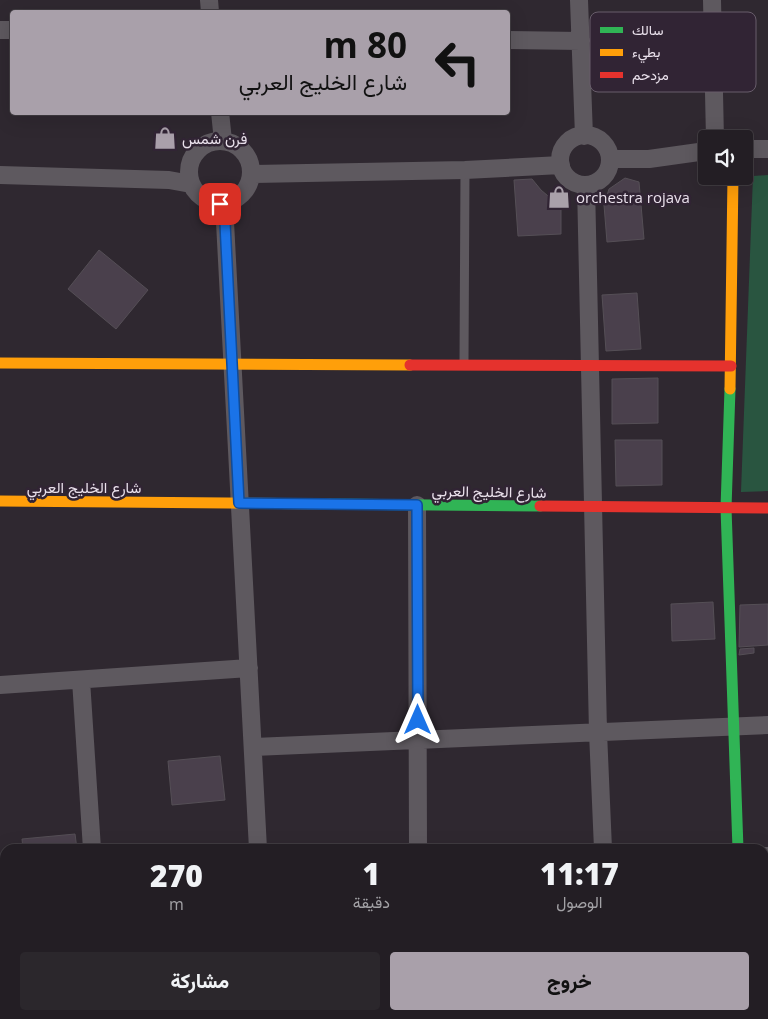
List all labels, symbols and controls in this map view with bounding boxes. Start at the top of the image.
legend [590,12,756,92]
text: سالك [632,20,663,39]
text: 80 m [324,21,407,68]
icon: left [425,30,490,95]
text: بطيء [632,42,660,64]
text: مزدحم [632,65,669,84]
text: شارع الخليج العربي [239,66,407,96]
shop icon: فرن شمس [152,125,178,151]
place label: فرن شمس [182,128,247,149]
map controls [698,130,753,185]
button: sound [698,130,753,185]
pin [199,183,241,225]
shop icon: orchestra rojava [546,184,572,210]
place label: orchestra rojava [576,187,690,207]
icon: arrive [206,190,234,218]
street label: شارع الخليج العربي [27,477,142,501]
street label: شارع الخليج العربي [431,480,547,506]
position arrow [391,693,443,745]
text: 1 [363,853,380,894]
text: 11:17 [540,853,619,894]
text: 270 [150,855,203,896]
text: دقيقة [353,891,390,913]
text: الوصول [556,891,603,913]
text: m [169,893,184,915]
button: مشاركة [20,952,380,1010]
button: خروج [390,952,749,1010]

